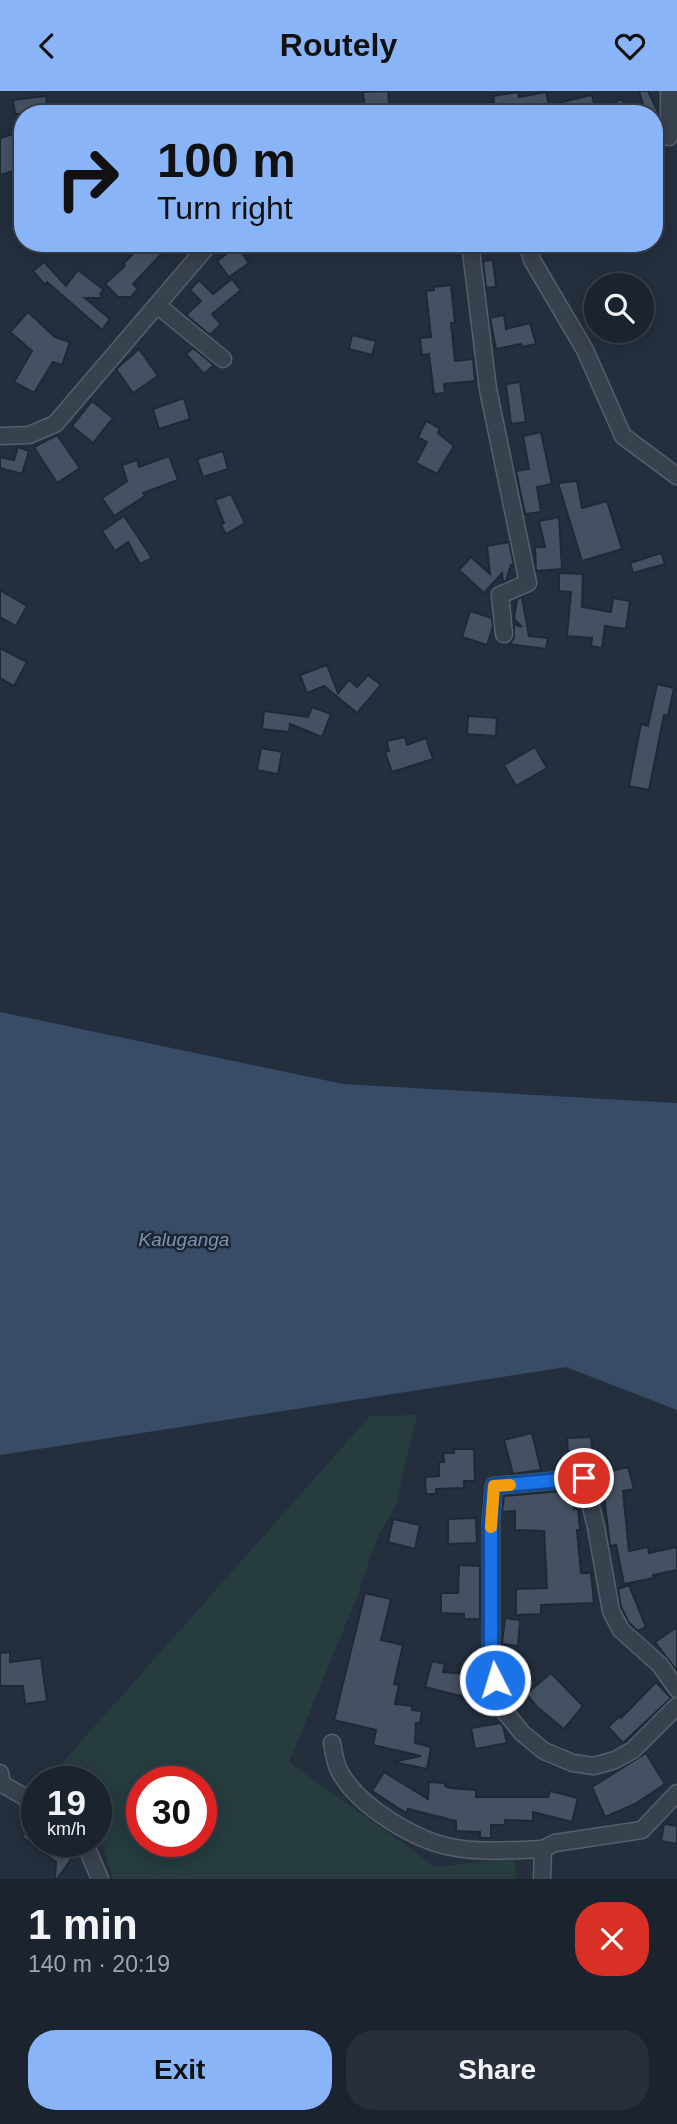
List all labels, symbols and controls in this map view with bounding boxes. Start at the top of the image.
icon: back [28,27,66,65]
text: Routely [280,27,397,63]
icon: heart [611,27,649,65]
icon: right [42,133,133,224]
text: 100 m [157,133,296,187]
text: Turn right [157,190,293,226]
map controls [584,273,654,343]
button: search [584,273,654,343]
water label: Kaluganga [139,1229,229,1250]
pin [554,1448,614,1508]
icon: arrive [565,1459,603,1497]
position arrow [458,1643,532,1717]
speed limit sign: 30 [126,1766,217,1857]
text: 19 [47,1783,86,1822]
text: km/h [47,1819,86,1839]
text: 1 min [28,1901,138,1948]
button: close [575,1902,649,1976]
text: 140 m · 20:19 [28,1951,170,1977]
button: Exit [28,2030,332,2110]
button: Share [346,2030,649,2110]

